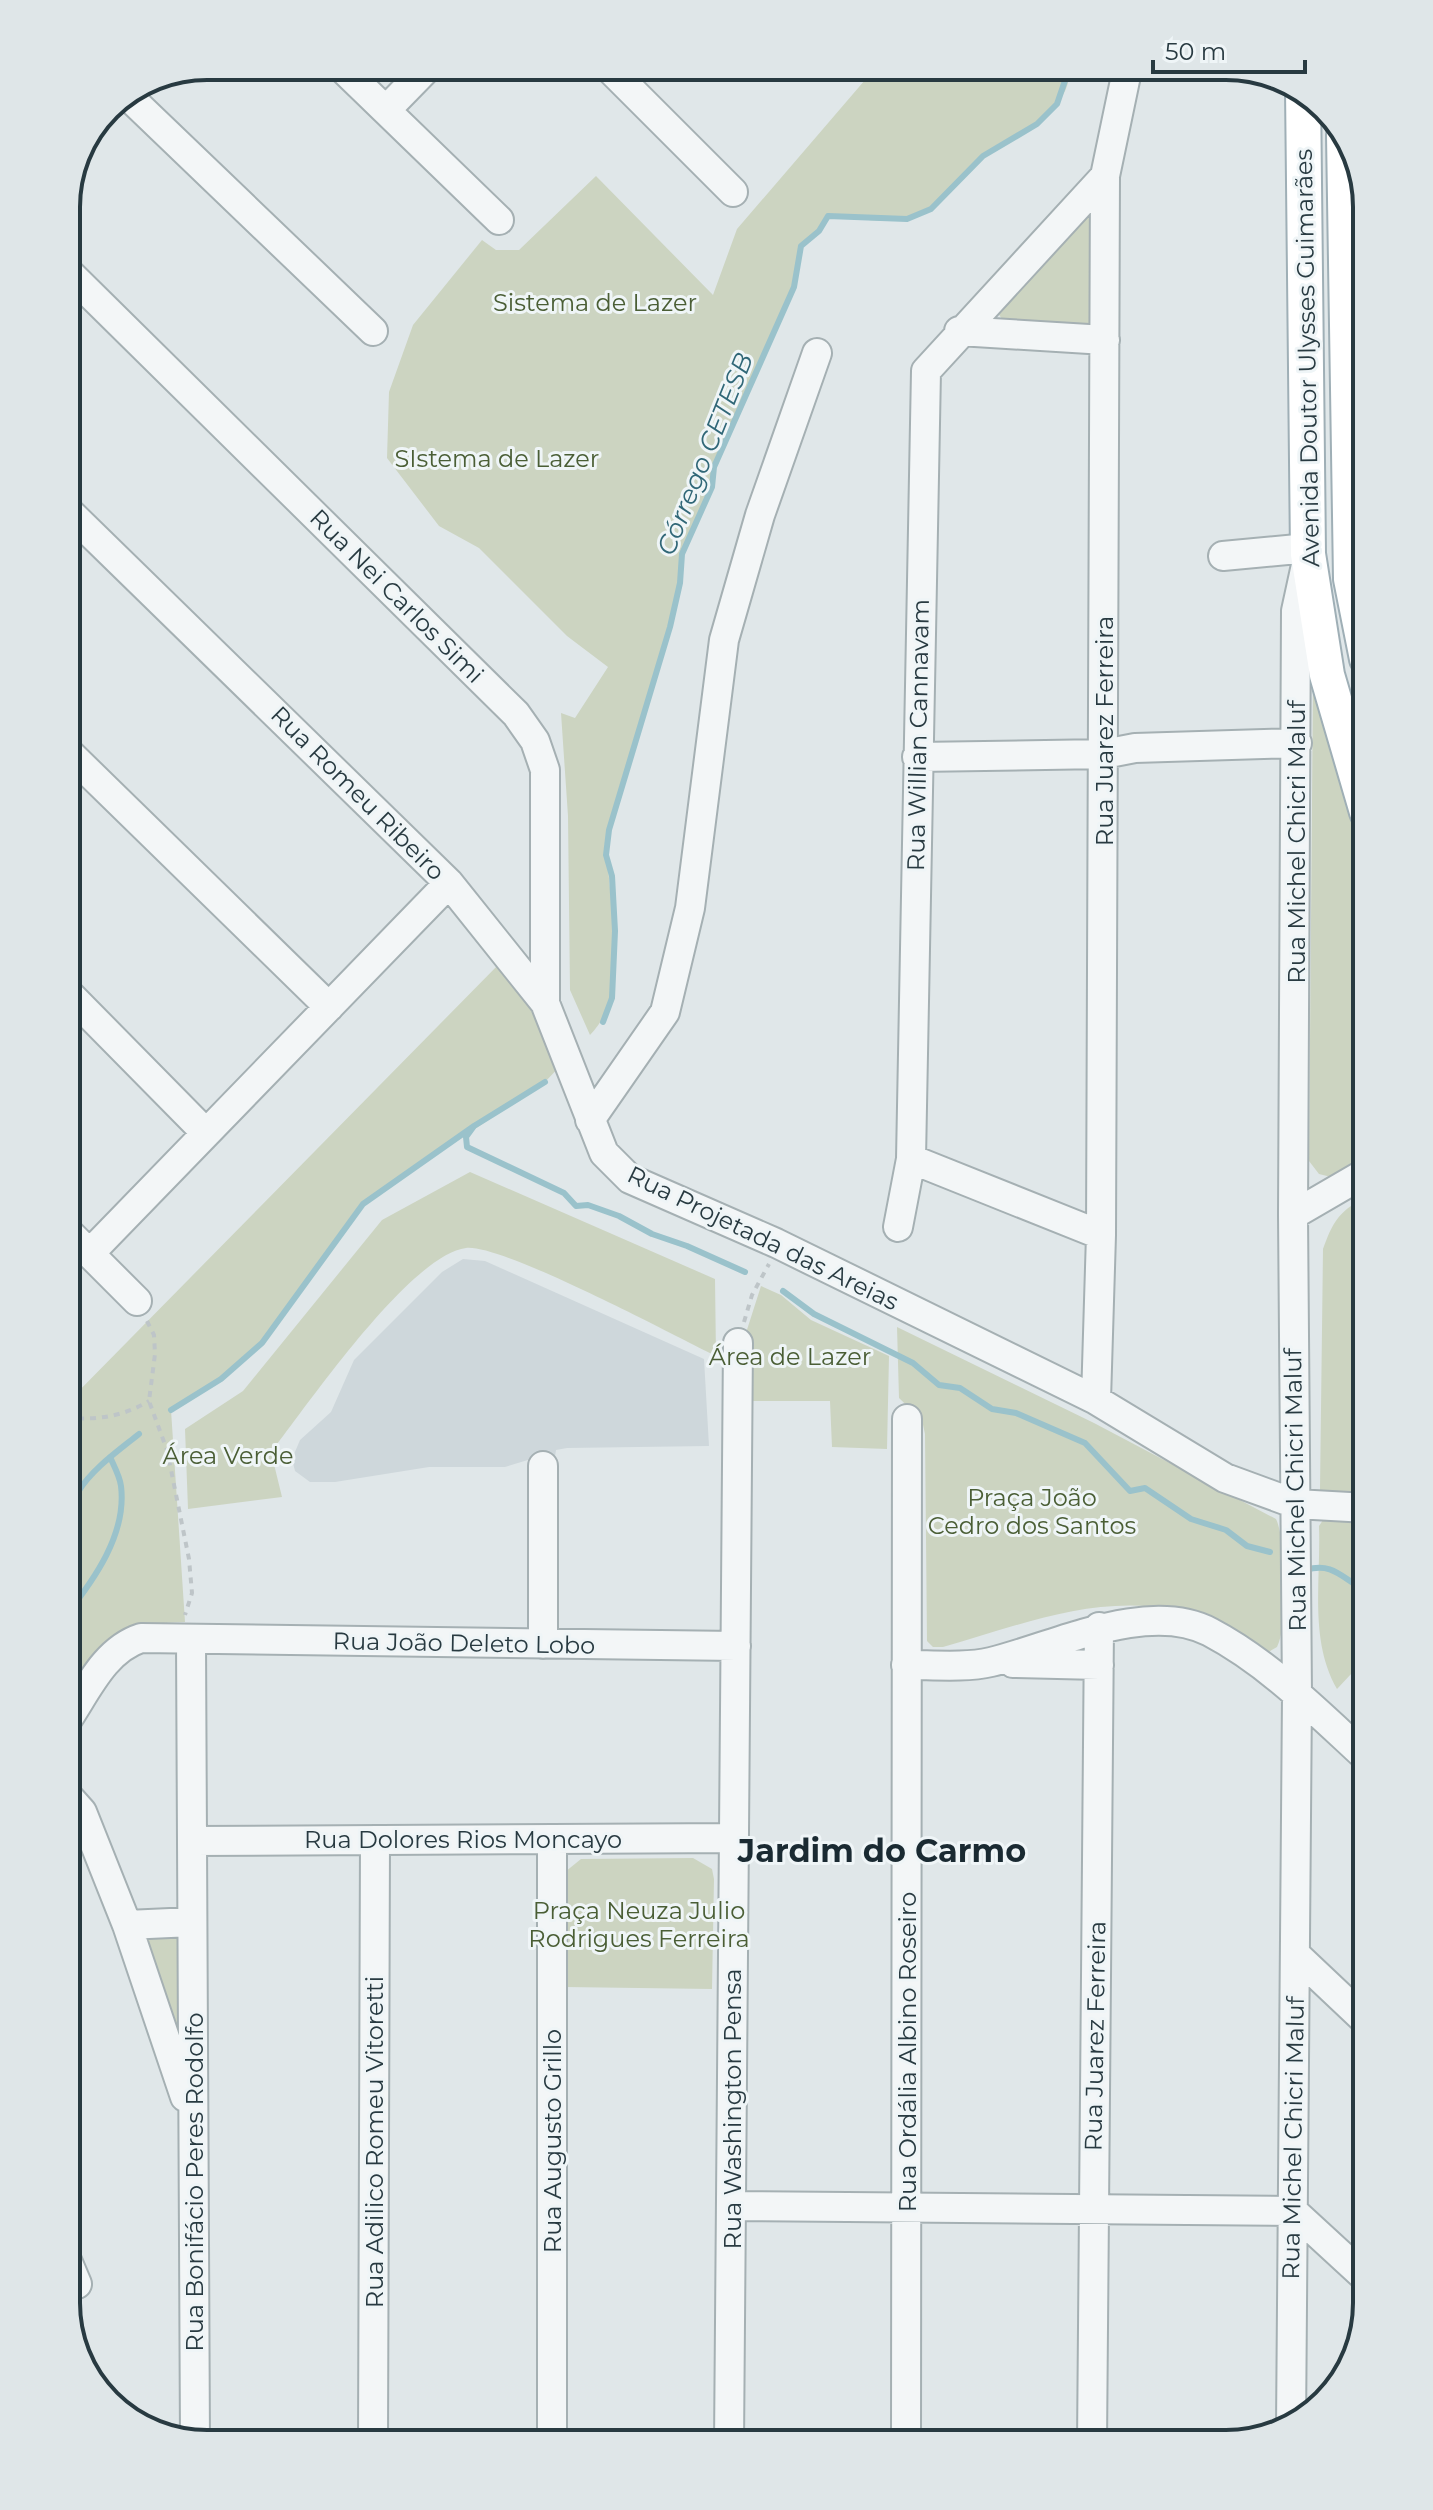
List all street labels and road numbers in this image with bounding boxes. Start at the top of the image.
street label: Avenida Doutor Ulysses Guimarães [1289,149,1325,567]
street label: Rua Nei Carlos Simi [304,503,490,689]
street label: Rua Willian Cannavam [901,599,935,871]
street label: Rua Juarez Ferreira [1090,616,1119,846]
street label: Rua Romeu Ribeiro [265,700,451,886]
street label: Rua Michel Chicri Maluf [1282,700,1311,984]
street label: Rua Projetada das Areias [623,1160,903,1316]
street label: Rua Michel Chicri Maluf [1278,1347,1312,1632]
street label: Rua João Deleto Lobo [332,1626,596,1660]
street label: Rua Dolores Rios Moncayo [304,1825,622,1854]
street label: Rua Ordália Albino Roseiro [893,1892,922,2212]
street label: Rua Juarez Ferreira [1078,1921,1112,2151]
street label: Rua Washington Pensa [718,1969,747,2249]
street label: Rua Adilico Romeu Vitoretti [360,1976,389,2308]
street label: Rua Michel Chicri Maluf [1276,1995,1310,2280]
street label: Rua Bonifácio Peres Rodolfo [180,2012,209,2352]
street label: Rua Augusto Grillo [538,2029,567,2253]

